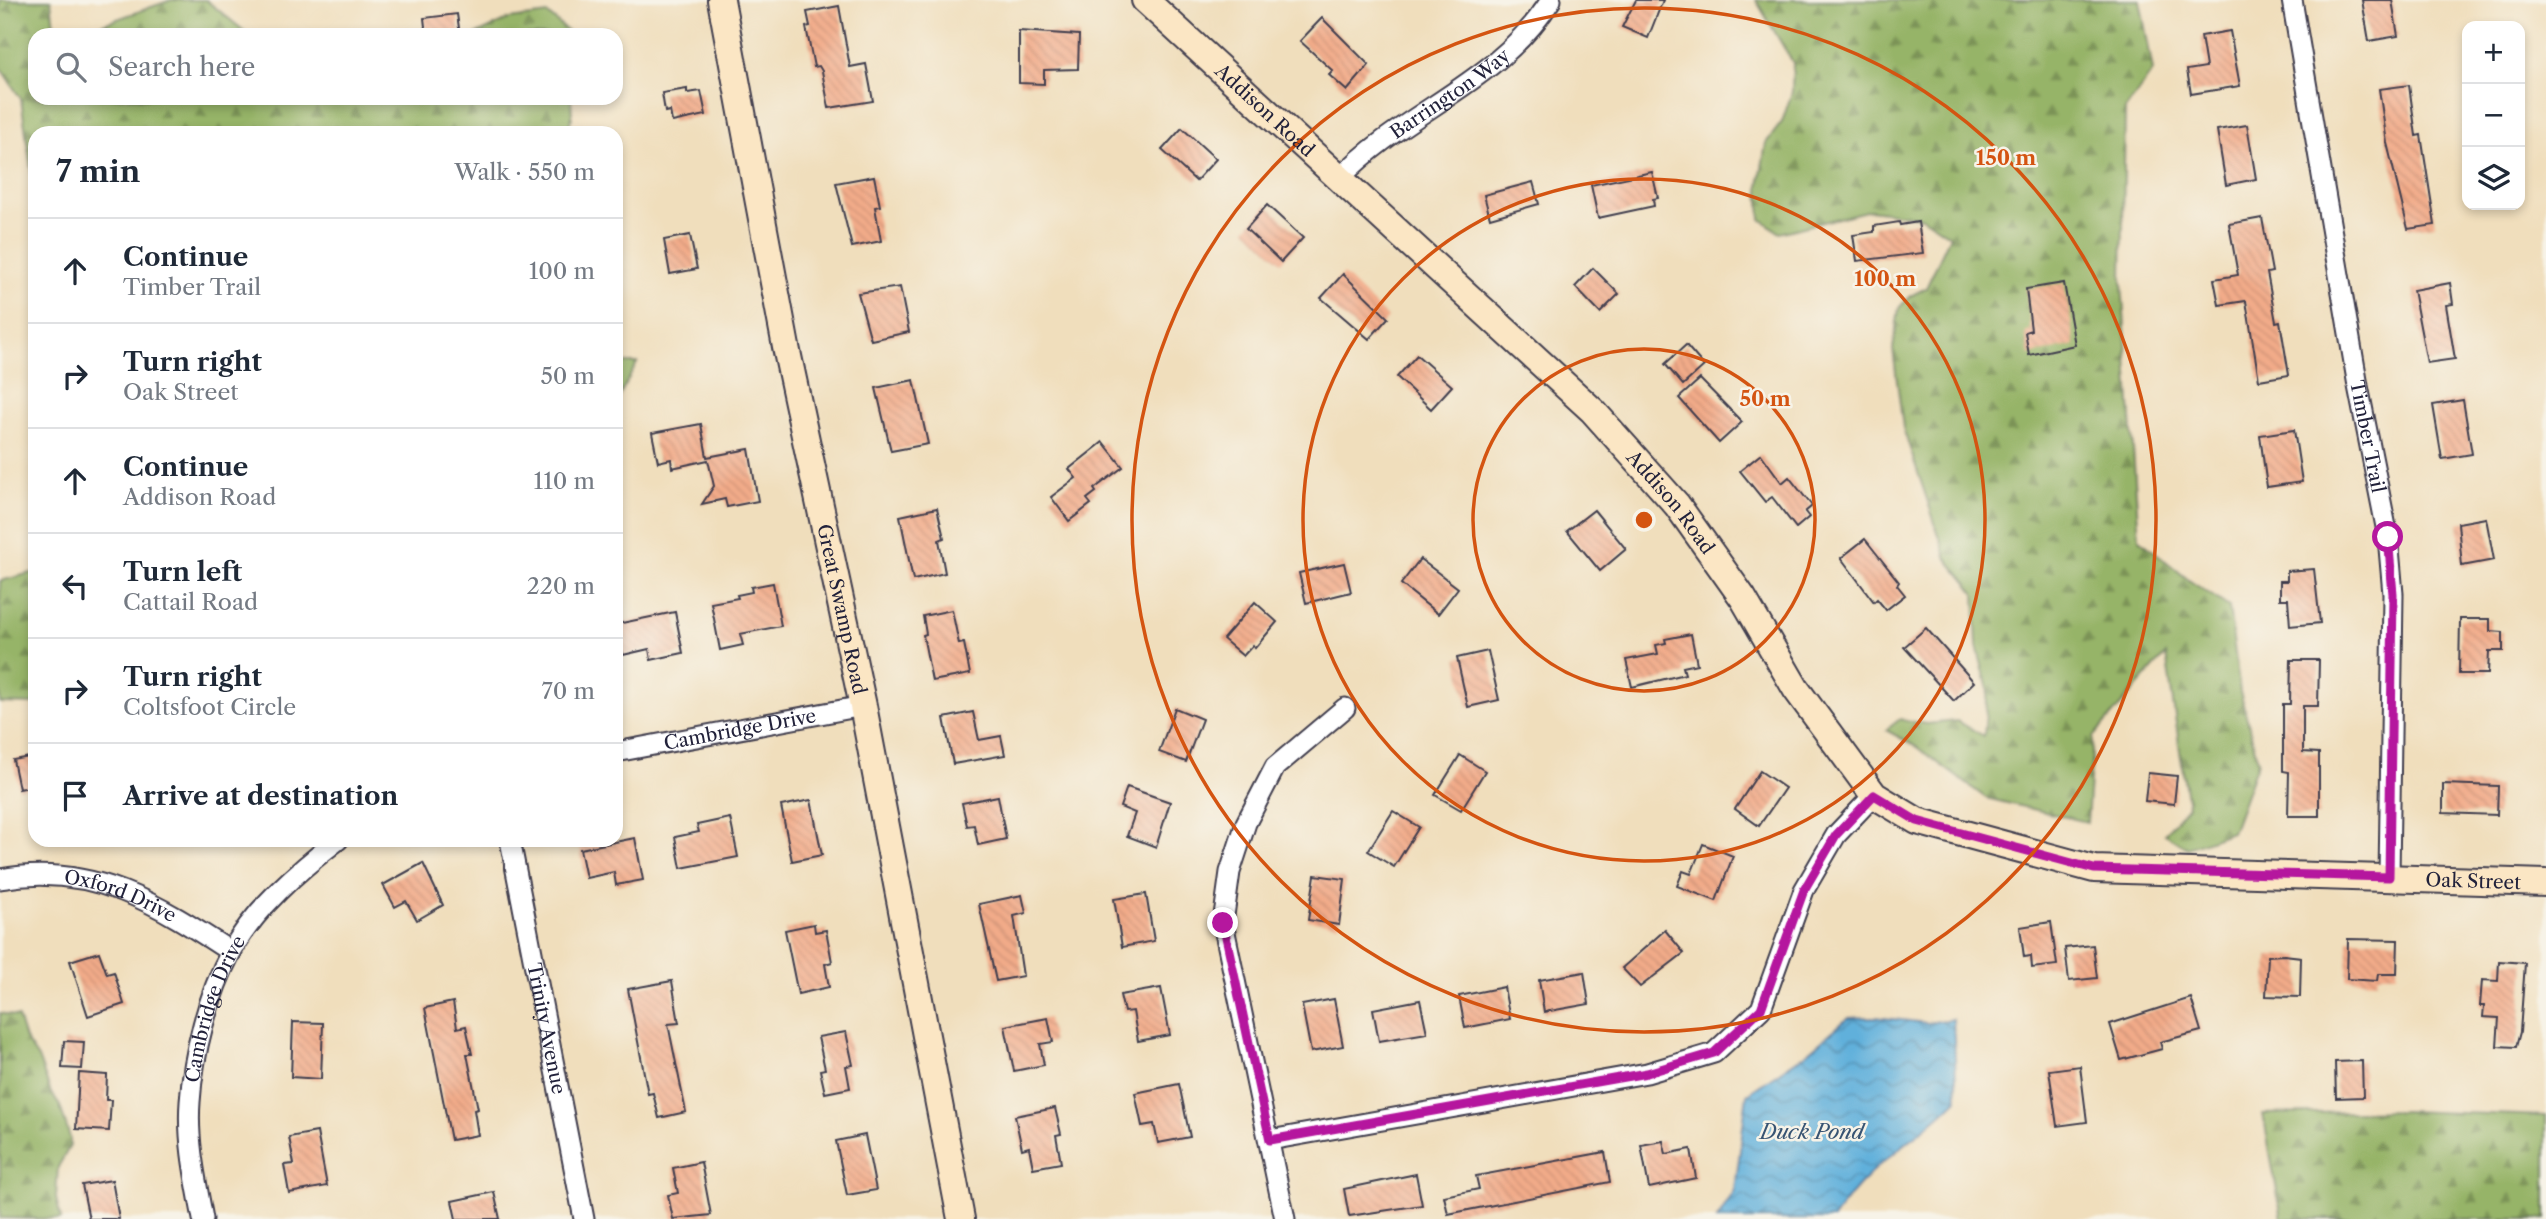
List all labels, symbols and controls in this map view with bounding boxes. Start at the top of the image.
map controls [2462,21,2525,210]
button: + [2462,21,2525,84]
search box [28,28,623,105]
street label: Barrington Way [1386,44,1515,144]
icon: search [52,48,90,86]
text: Search here [108,51,255,83]
street label: Addison Road [1210,59,1320,162]
button: − [2462,84,2525,147]
text: 150 m [1976,145,2036,170]
button: layers [2462,147,2525,210]
text: 7 min [56,153,140,190]
text: Walk · 550 m [454,158,595,186]
text: Continue [123,241,248,273]
icon: ahead [56,252,94,290]
text: 100 m [529,257,595,285]
text: 100 m [1854,266,1916,291]
text: Timber Trail [123,273,261,301]
text: Turn right [123,346,262,378]
icon: right [56,357,94,395]
text: 50 m [540,362,595,390]
text: Oak Street [123,378,238,406]
street label: Timber Trail [2345,378,2390,495]
text: 50 m [1739,386,1791,411]
street label: Addison Road [1621,445,1719,559]
text: Continue [123,451,248,483]
icon: ahead [56,462,94,500]
text: 110 m [534,467,595,495]
text: Addison Road [123,483,276,511]
centre of rings [1632,508,1656,532]
route start [2372,521,2403,552]
street label: Great Swamp Road [812,522,871,697]
text: Turn left [123,556,242,588]
icon: left [56,567,94,605]
text: 220 m [526,572,595,600]
text: Cattail Road [123,588,258,616]
text: Turn right [123,661,262,693]
icon: right [56,672,94,710]
text: 70 m [542,677,595,705]
text: Coltsfoot Circle [123,693,296,721]
street label: Cambridge Drive [662,704,818,755]
icon: arrive [56,777,94,815]
text: Arrive at destination [123,780,398,812]
street label: Oxford Drive [63,865,180,927]
street label: Oak Street [2425,868,2521,894]
route end [1207,907,1238,938]
street label: Cambridge Drive [181,931,250,1084]
street label: Trinity Avenue [522,961,570,1096]
water label: Duck Pond [1758,1119,1867,1144]

